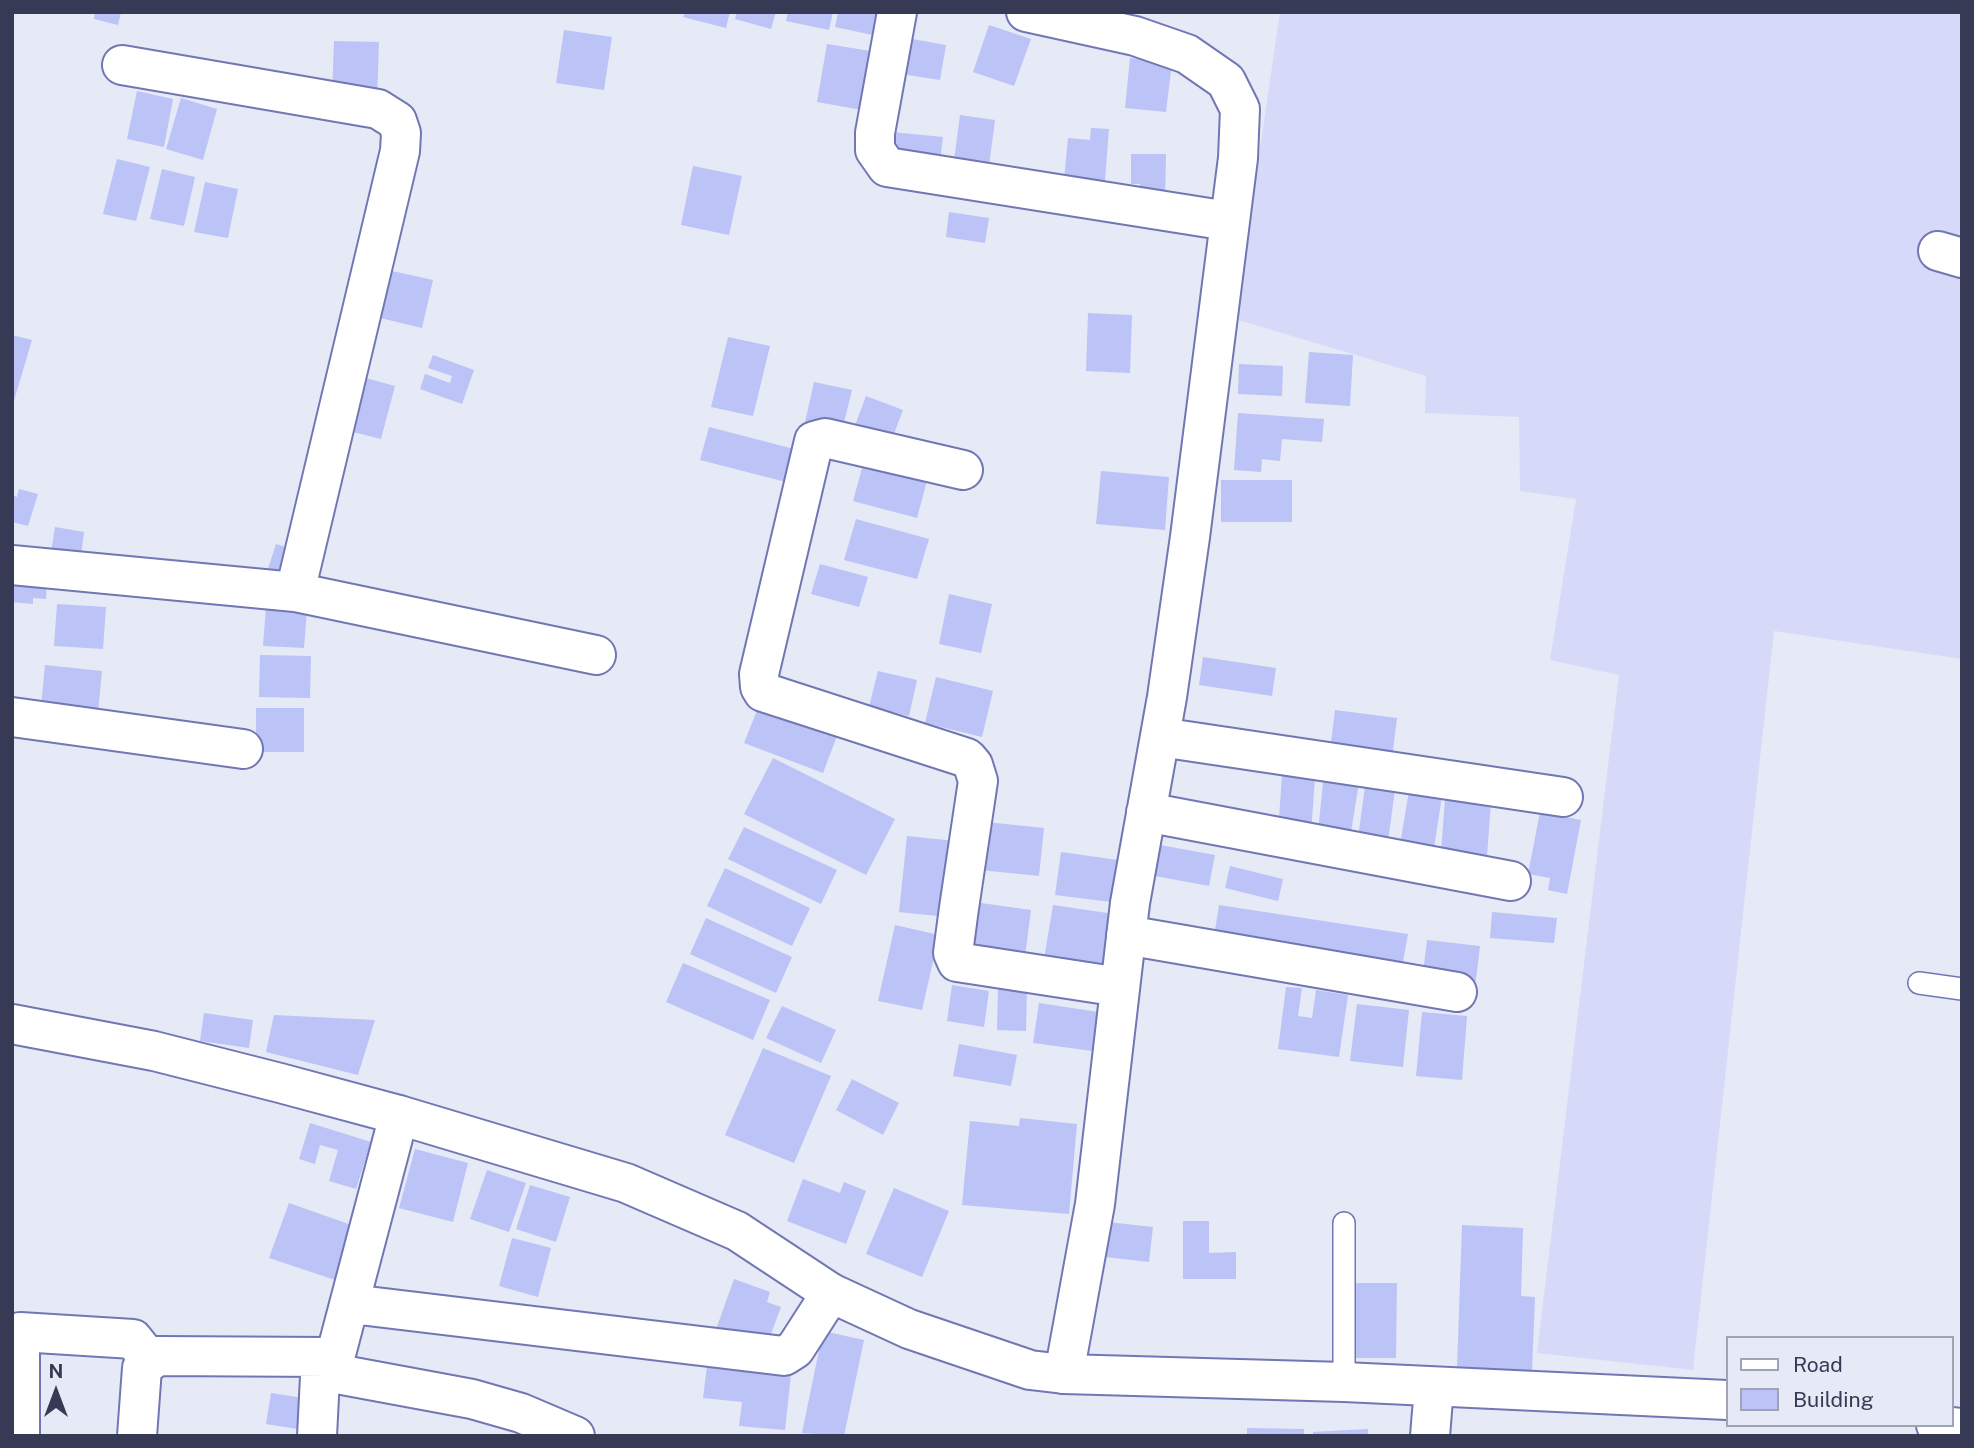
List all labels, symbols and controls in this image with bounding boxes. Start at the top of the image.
legend [1726,1336,1953,1427]
text: Road [1793,1352,1843,1377]
north arrow [21,1357,91,1427]
text: N [49,1360,63,1382]
text: Building [1793,1387,1874,1412]

